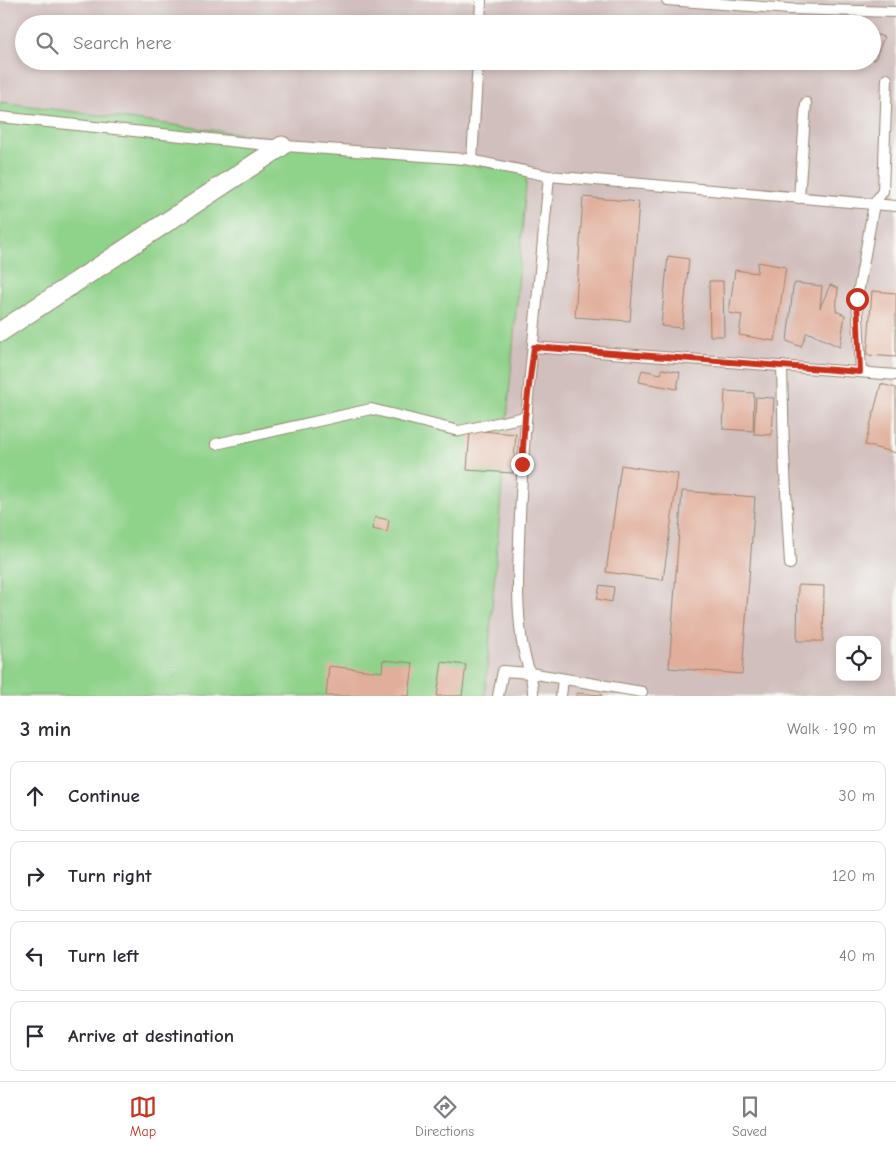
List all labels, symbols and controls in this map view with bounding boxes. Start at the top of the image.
search box [15,15,881,70]
icon: search [33,29,61,57]
text: Search here [73,32,172,54]
route start [846,288,869,311]
route end [511,453,534,476]
map controls [836,636,881,681]
button: locate [836,636,881,681]
text: 3 min [20,717,71,741]
text: Walk · 190 m [787,720,876,738]
icon: ahead [21,782,49,810]
text: Continue [68,785,140,807]
text: 30 m [839,787,875,805]
icon: right [21,862,49,890]
text: Turn right [68,865,152,887]
text: 120 m [832,867,875,885]
icon: left [21,942,49,970]
text: Turn left [68,945,139,967]
text: 40 m [839,947,875,965]
icon: arrive [21,1022,49,1050]
text: Arrive at destination [68,1025,234,1047]
tab: Map [129,1093,157,1140]
tab: Directions [415,1093,474,1140]
tab: Saved [732,1093,767,1140]

